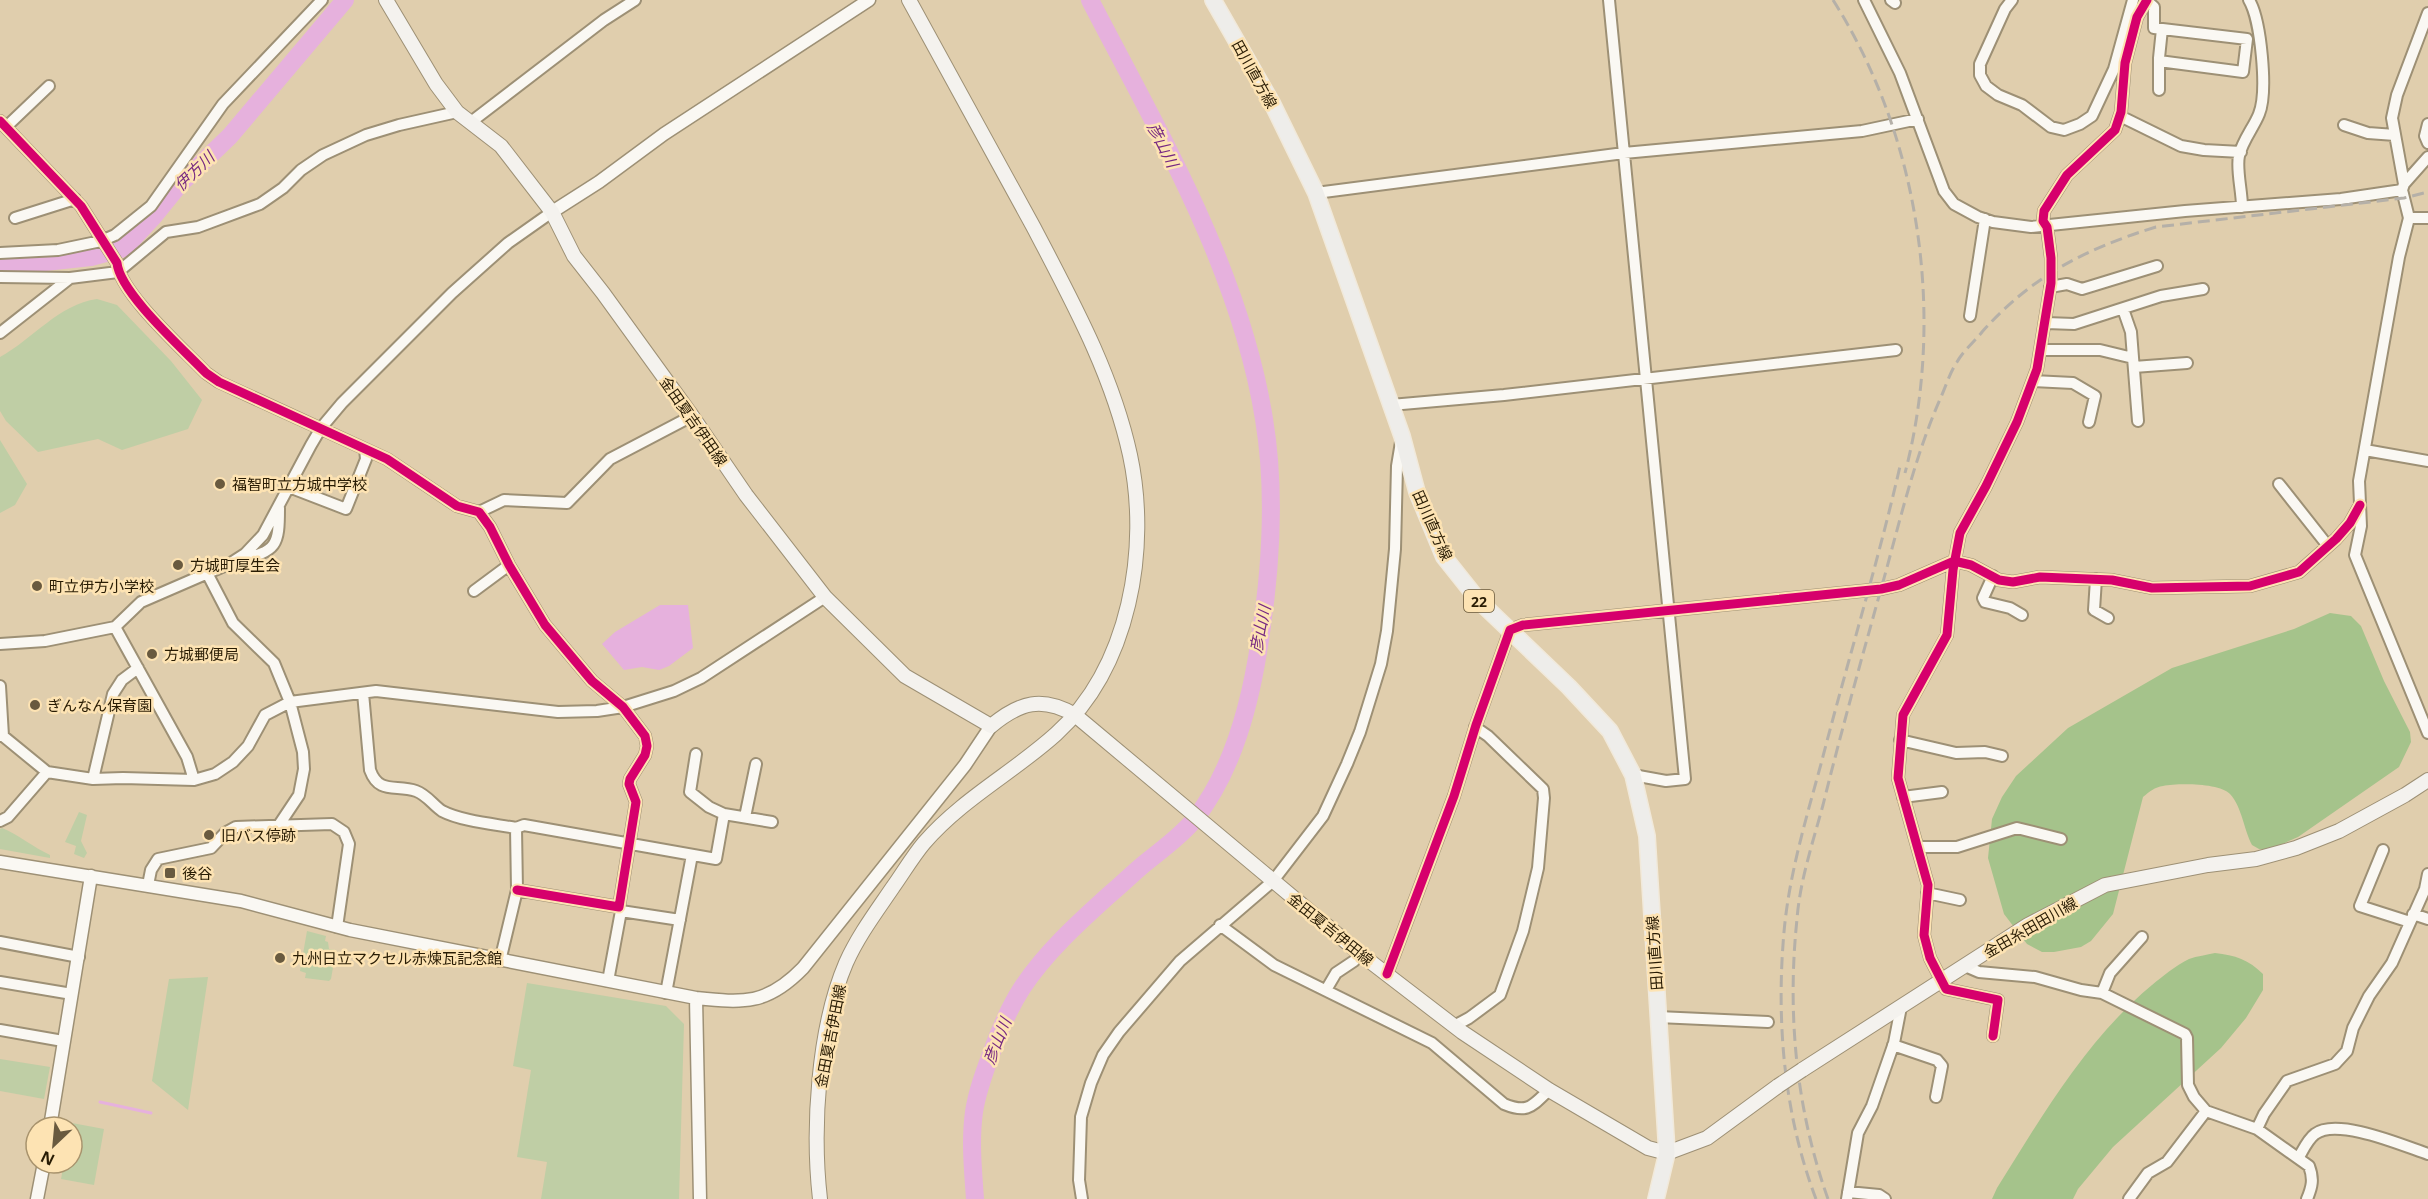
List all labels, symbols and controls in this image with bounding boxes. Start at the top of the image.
street label: 田川直方線 [1228,36,1282,112]
water label: 彦山川 [1142,119,1185,173]
water label: 伊方川 [169,145,220,196]
street label: 金田夏吉伊田線 [656,372,732,470]
place label: 福智町立方城中学校 [232,474,367,494]
marker: 福智町立方城中学校 [213,477,227,491]
street label: 田川直方線 [1409,487,1457,563]
place label: 方城町厚生会 [190,555,280,575]
marker: 方城町厚生会 [171,558,185,572]
place label: 町立伊方小学校 [49,576,154,596]
marker: 町立伊方小学校 [30,579,44,593]
road number: 22 [1464,590,1494,612]
water label: 彦山川 [1245,601,1276,655]
place label: 方城郵便局 [164,644,239,664]
marker: 方城郵便局 [145,647,159,661]
place label: ぎんなん保育園 [47,695,152,715]
marker: ぎんなん保育園 [28,698,42,712]
place label: 旧バス停跡 [221,825,296,845]
marker: 旧バス停跡 [202,828,216,842]
place label: 後谷 [182,863,212,883]
marker: 後谷 [163,866,177,880]
street label: 金田夏吉伊田線 [1284,888,1378,970]
street label: 金田糸田田川線 [1980,892,2080,962]
street label: 田川直方線 [1641,915,1667,991]
place label: 九州日立マクセル赤煉瓦記念館 [292,948,502,968]
marker: 九州日立マクセル赤煉瓦記念館 [273,951,287,965]
street label: 金田夏吉伊田線 [810,983,850,1089]
water label: 彦山川 [978,1013,1017,1067]
north arrow [24,1115,84,1175]
text: N [37,1146,58,1171]

